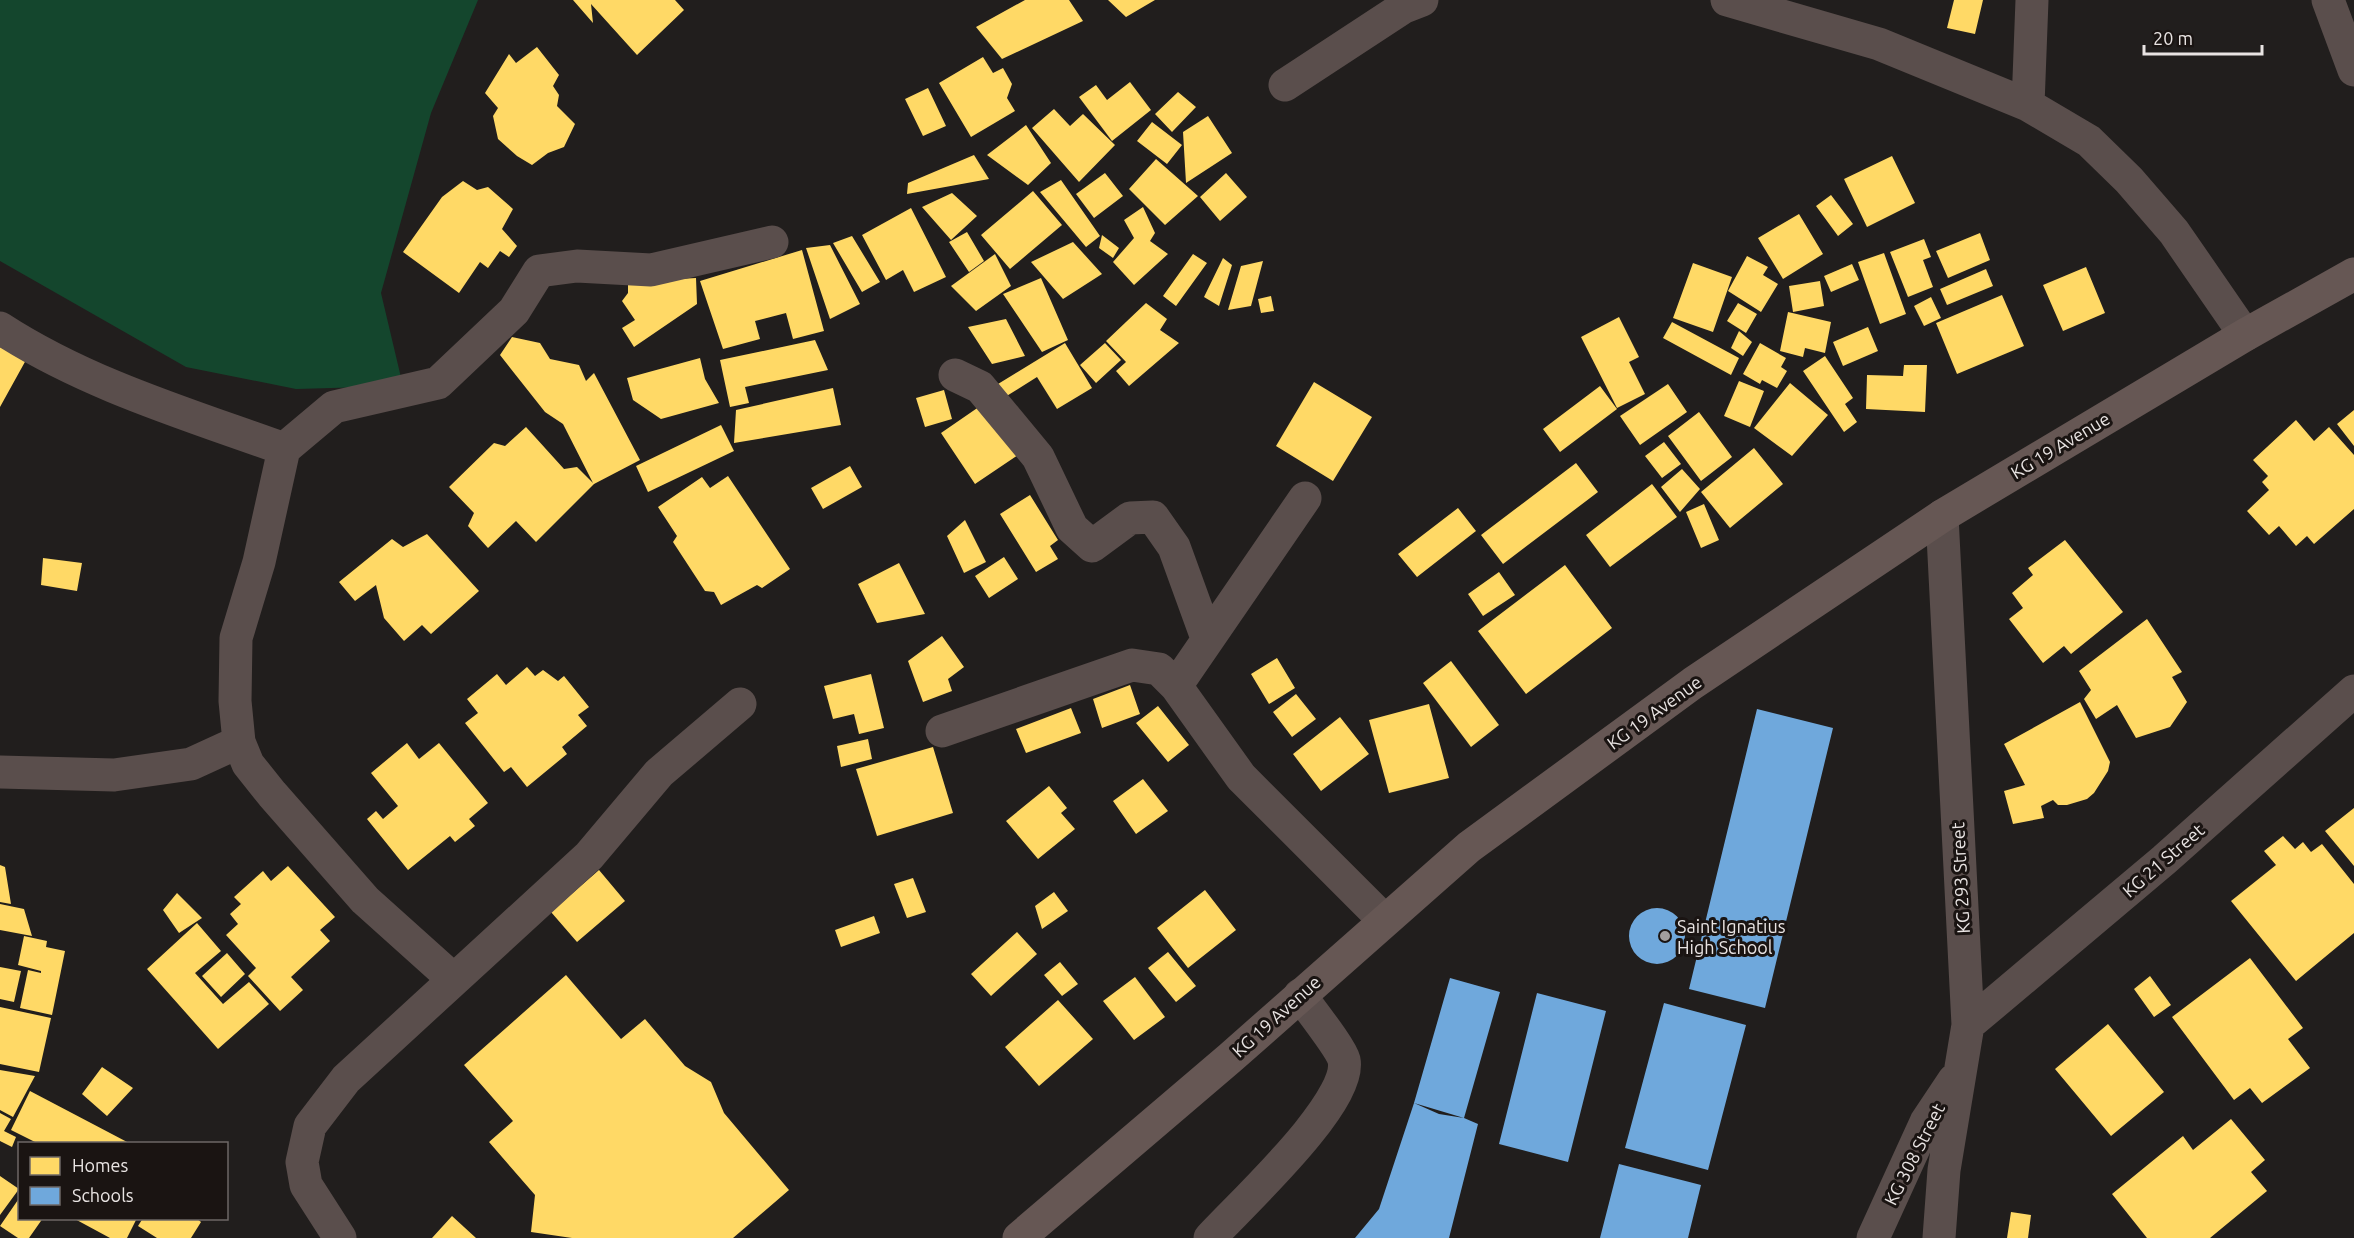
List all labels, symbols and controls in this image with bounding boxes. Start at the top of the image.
scale bar [2144,18,2262,56]
text: 20 m [2153,28,2193,48]
street label: KG 19 Avenue [2007,408,2113,482]
street label: KG 19 Avenue [1603,671,1705,753]
street label: KG 21 Street [2118,819,2208,901]
street label: KG 293 Street [1947,822,1973,934]
place label: Saint Ignatius High School [1677,916,1786,957]
marker: Saint Ignatius High School [1658,929,1672,943]
street label: KG 19 Avenue [1228,971,1324,1061]
street label: KG 308 Street [1880,1100,1948,1208]
legend [18,1142,228,1220]
text: Homes [72,1155,129,1175]
text: Schools [72,1185,134,1205]

